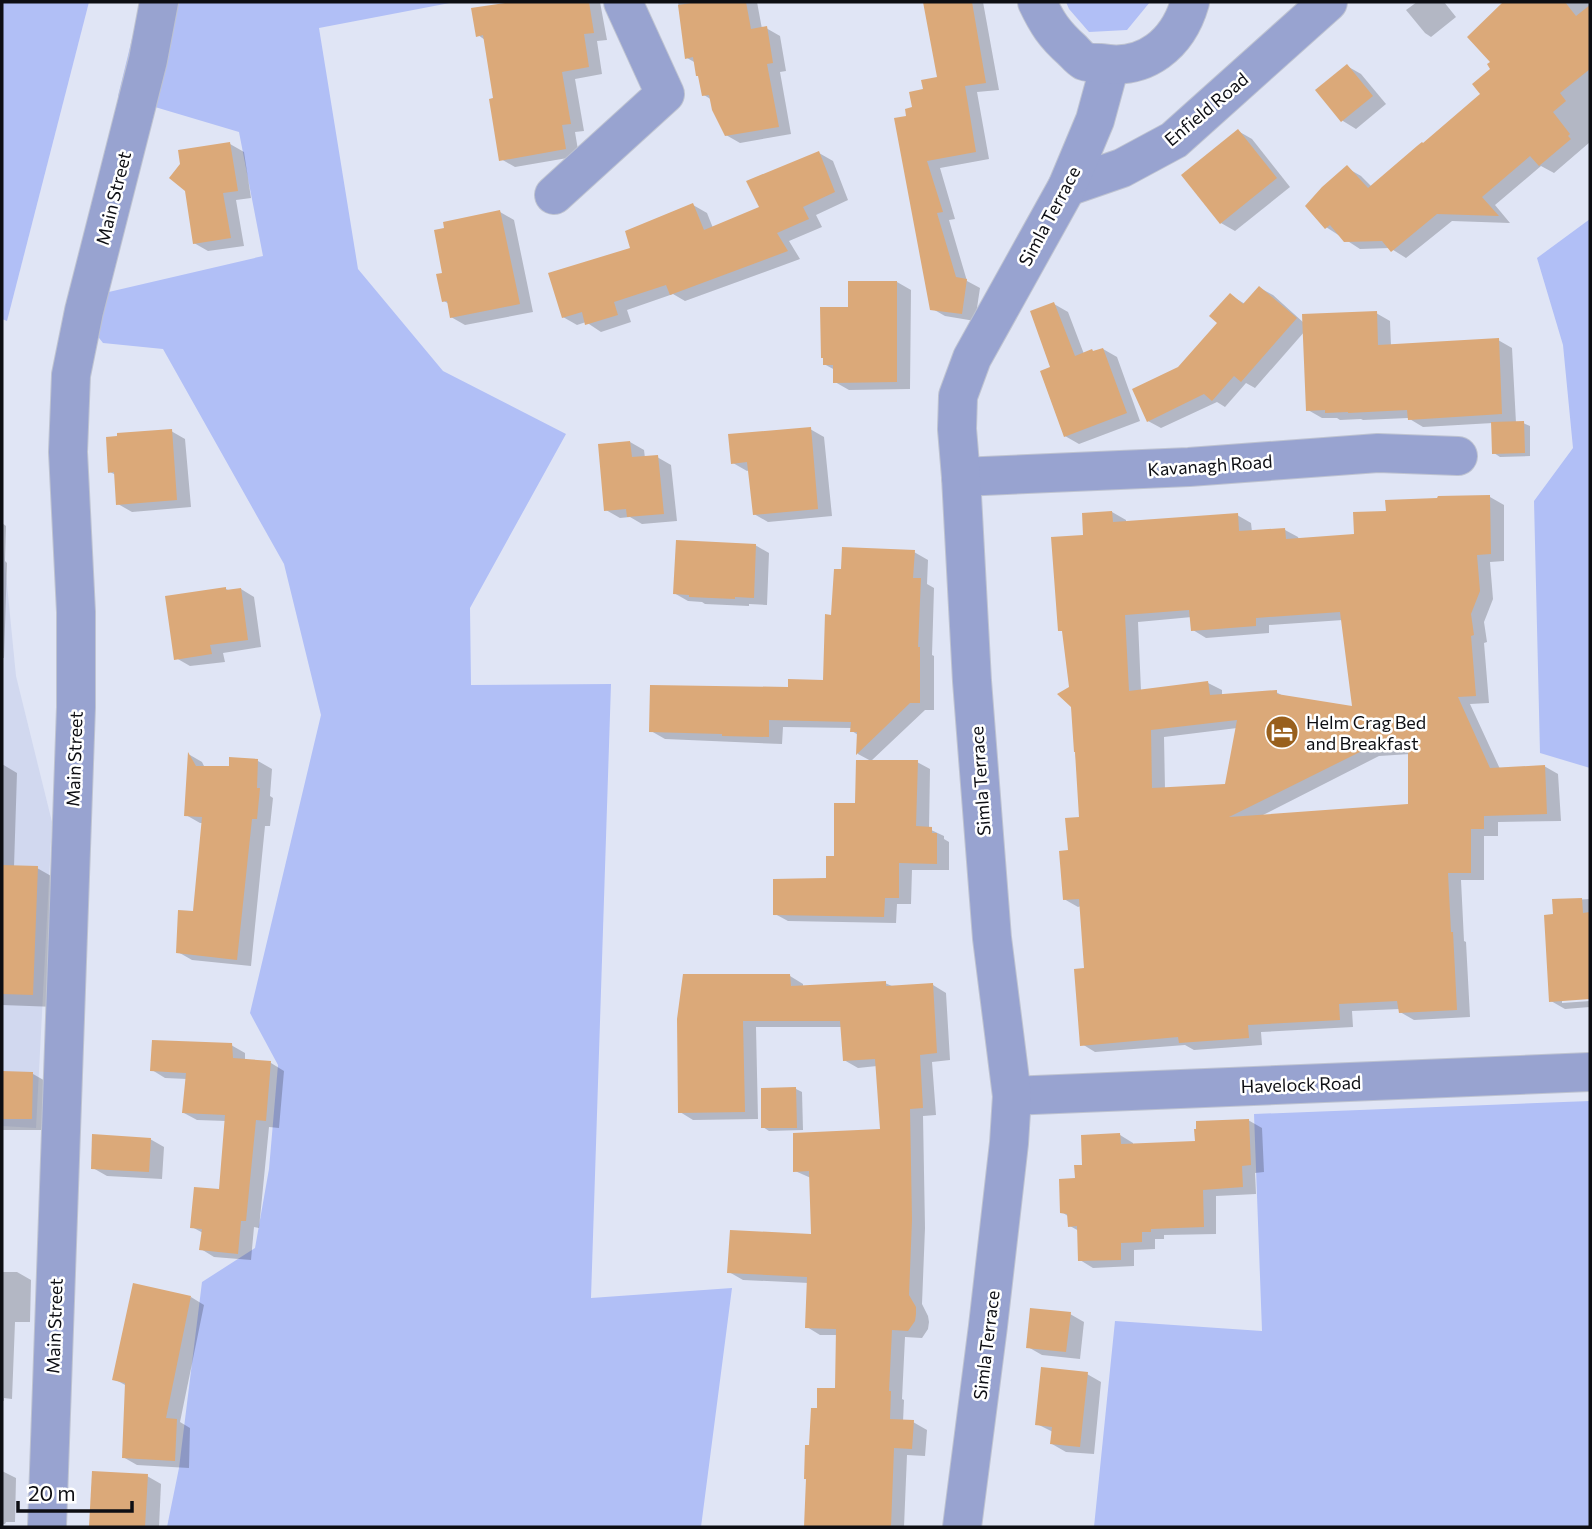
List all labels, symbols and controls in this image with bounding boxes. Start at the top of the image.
street label: Enfield Road [1160,68,1252,150]
street label: Main Street [91,149,135,247]
street label: Simla Terrace [1013,162,1085,270]
street label: Kavanagh Road [1147,450,1273,480]
street label: Main Street [61,711,87,807]
place label: Helm Crag Bed and Breakfast [1306,711,1426,754]
hotel icon: Helm Crag Bed and Breakfast [1263,713,1301,751]
street label: Simla Terrace [965,725,995,837]
street label: Havelock Road [1240,1071,1362,1097]
street label: Main Street [41,1278,67,1374]
street label: Simla Terrace [968,1289,1004,1401]
scale bar [18,1470,131,1514]
text: 20 m [28,1480,76,1505]

